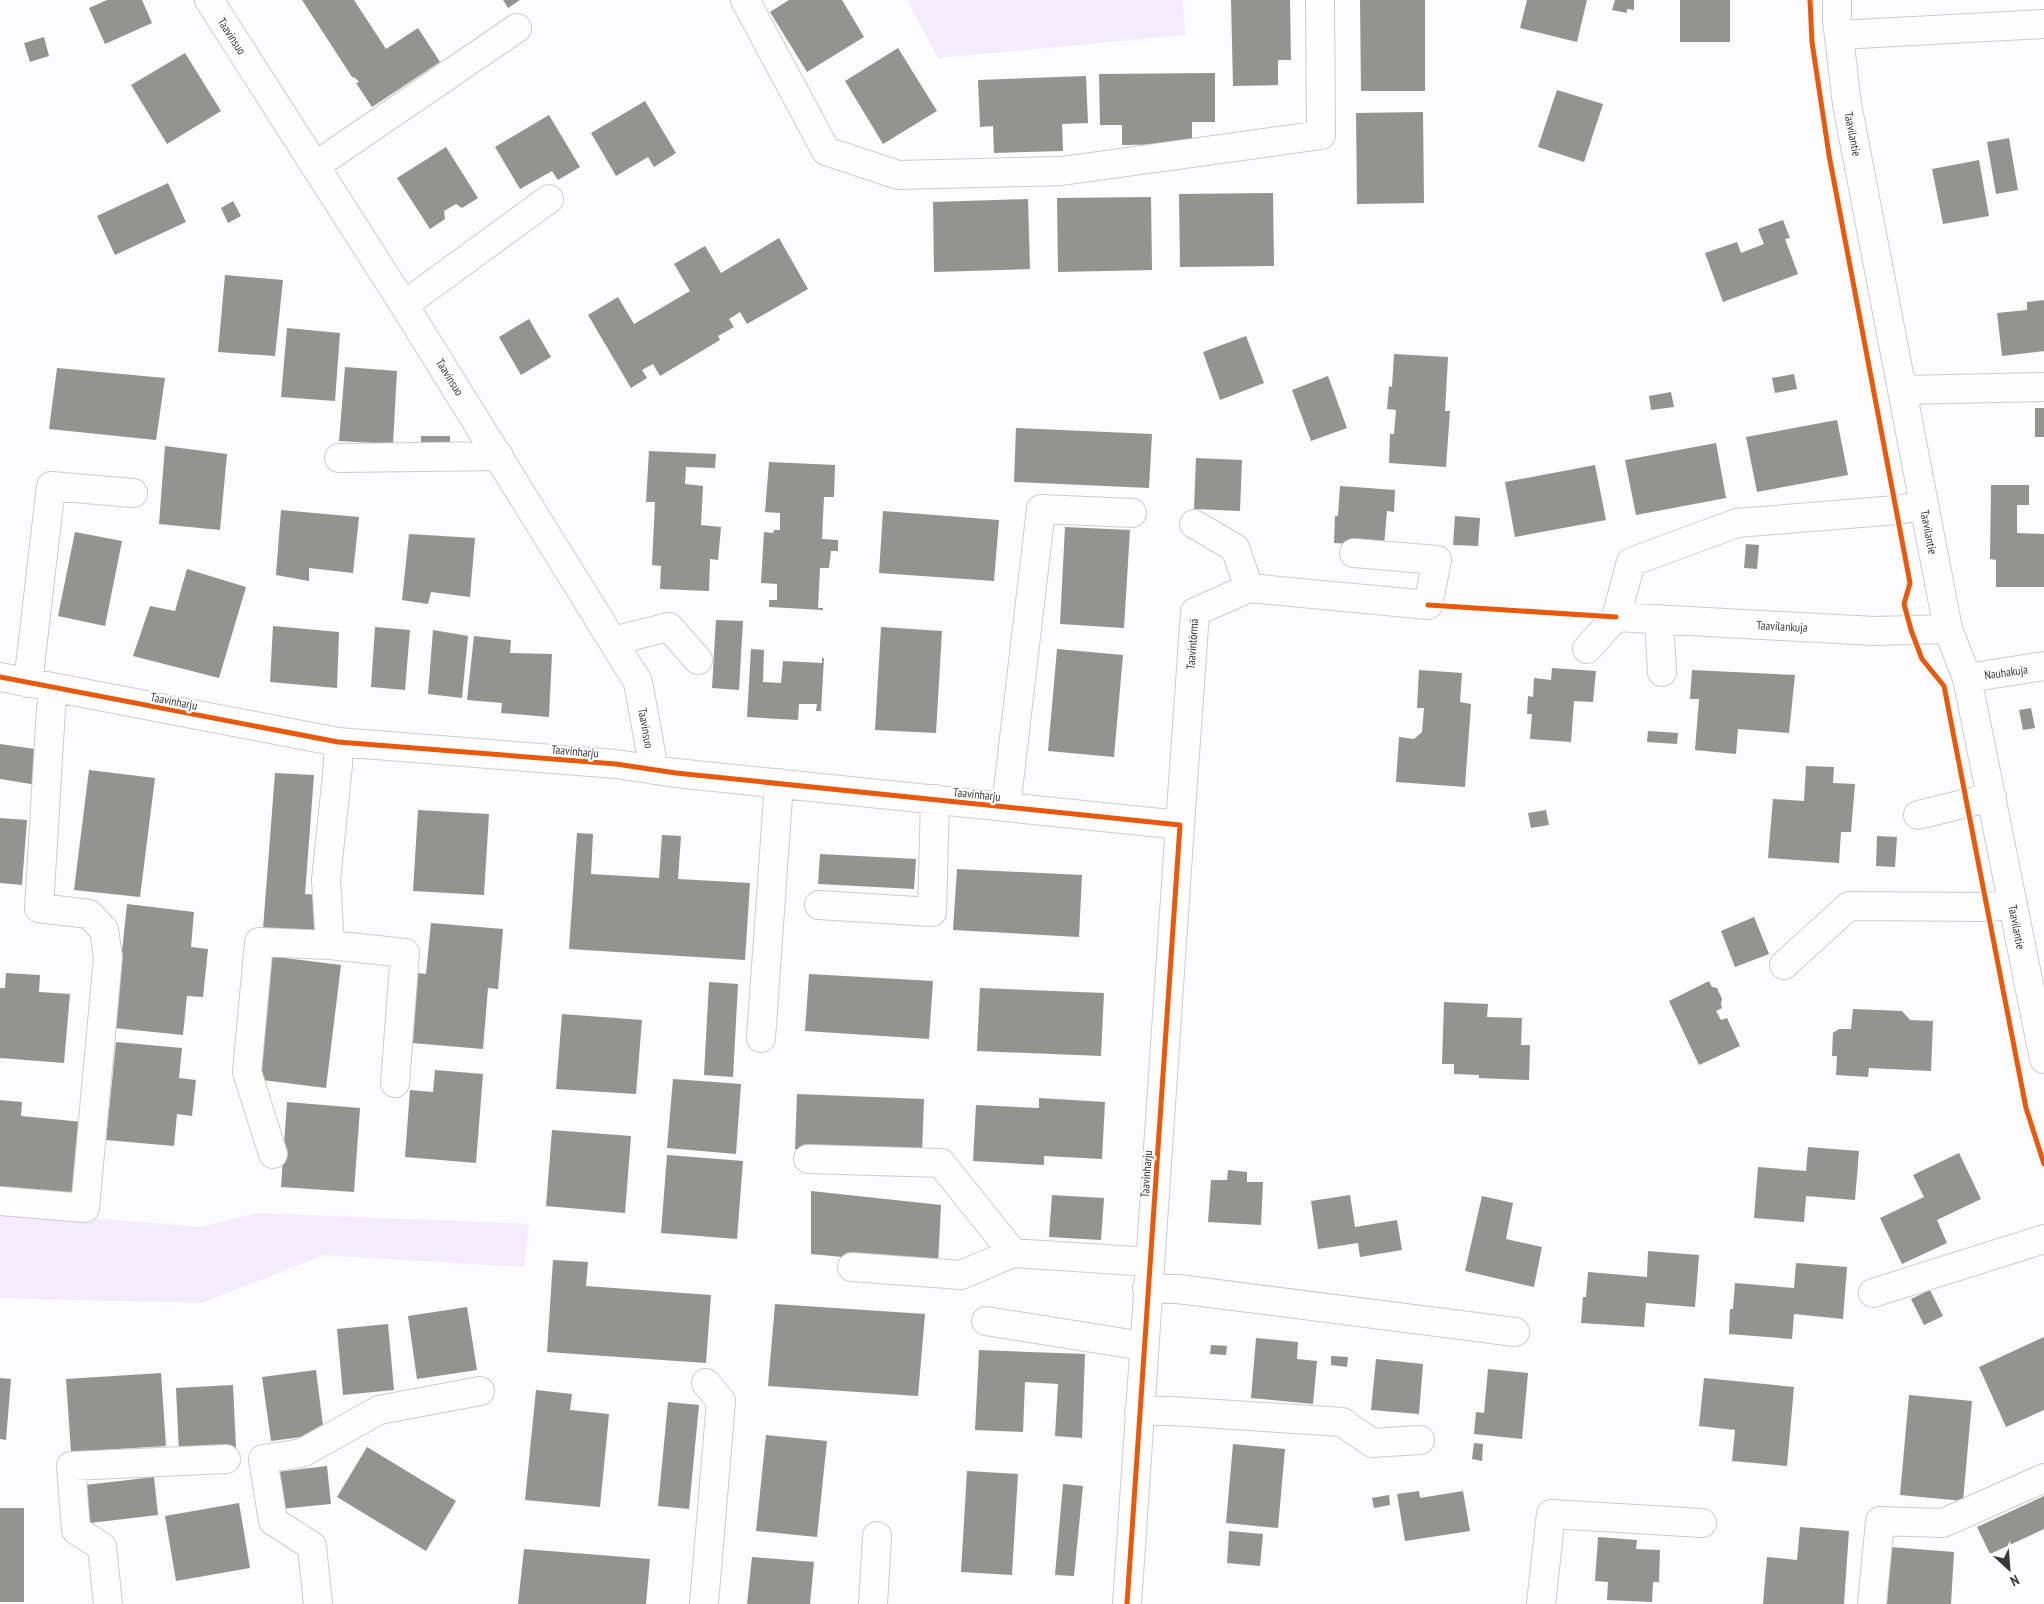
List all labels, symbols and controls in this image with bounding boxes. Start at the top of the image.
street label: Taavinsuo [215,15,249,57]
street label: Taavilantie [1841,111,1865,158]
street label: Taavinsuo [433,356,467,398]
street label: Taavilantie [1917,509,1941,556]
street label: Taavilankuja [1756,617,1808,635]
street label: Taavintörmä [1183,618,1201,670]
street label: Nauhakuja [1983,661,2029,682]
street label: Taavinharju [149,689,199,713]
street label: Taavinsuo [635,707,657,749]
street label: Taavinharju [551,741,599,761]
street label: Taavinharju [953,784,1001,804]
street label: Taavilantie [2005,904,2029,951]
street label: Taavinharju [1137,1150,1155,1198]
north arrow [1984,1544,2034,1594]
text: N [2007,1571,2022,1590]

